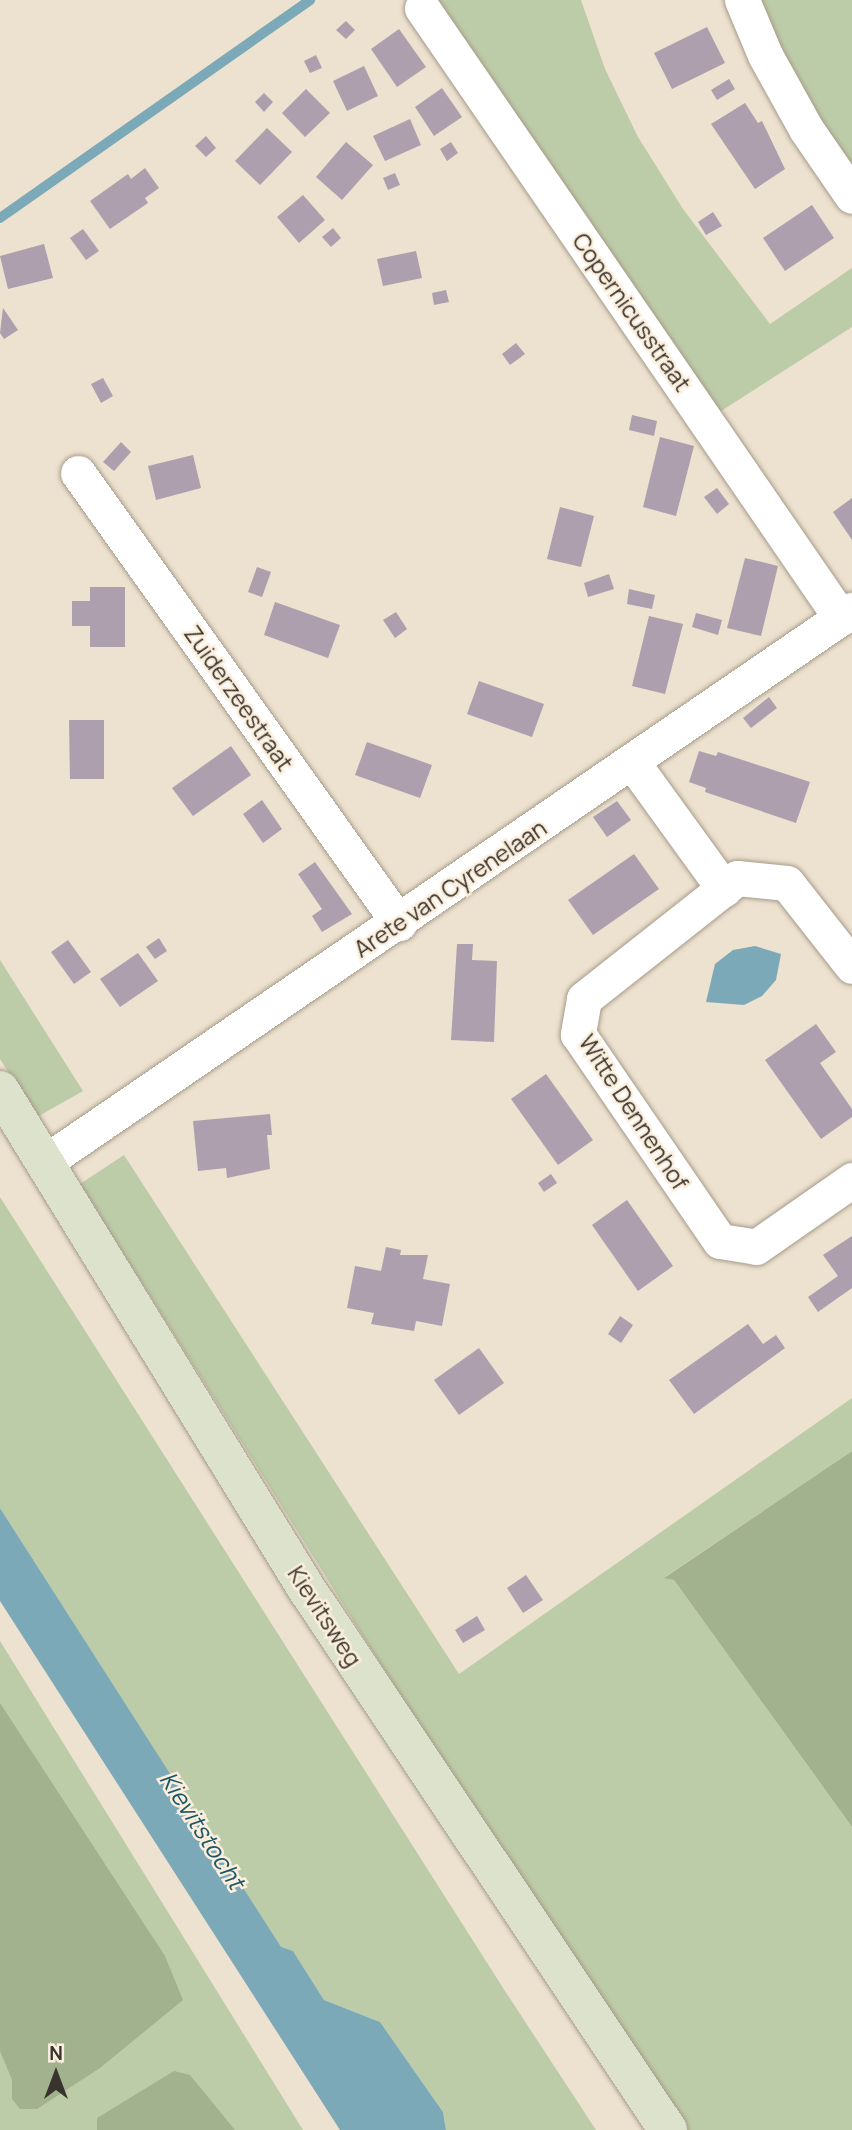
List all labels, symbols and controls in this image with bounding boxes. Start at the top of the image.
street label: Copernicusstraat [567,228,697,396]
street label: Zuiderzeestraat [179,620,299,776]
street label: Arete van Cyrenelaan [348,813,552,963]
street label: Witte Dennenhof [574,1029,694,1195]
street label: Kievitsweg [282,1561,368,1671]
water label: Kievitstocht [154,1766,252,1894]
north arrow [21,2039,91,2109]
text: N [49,2040,63,2066]

